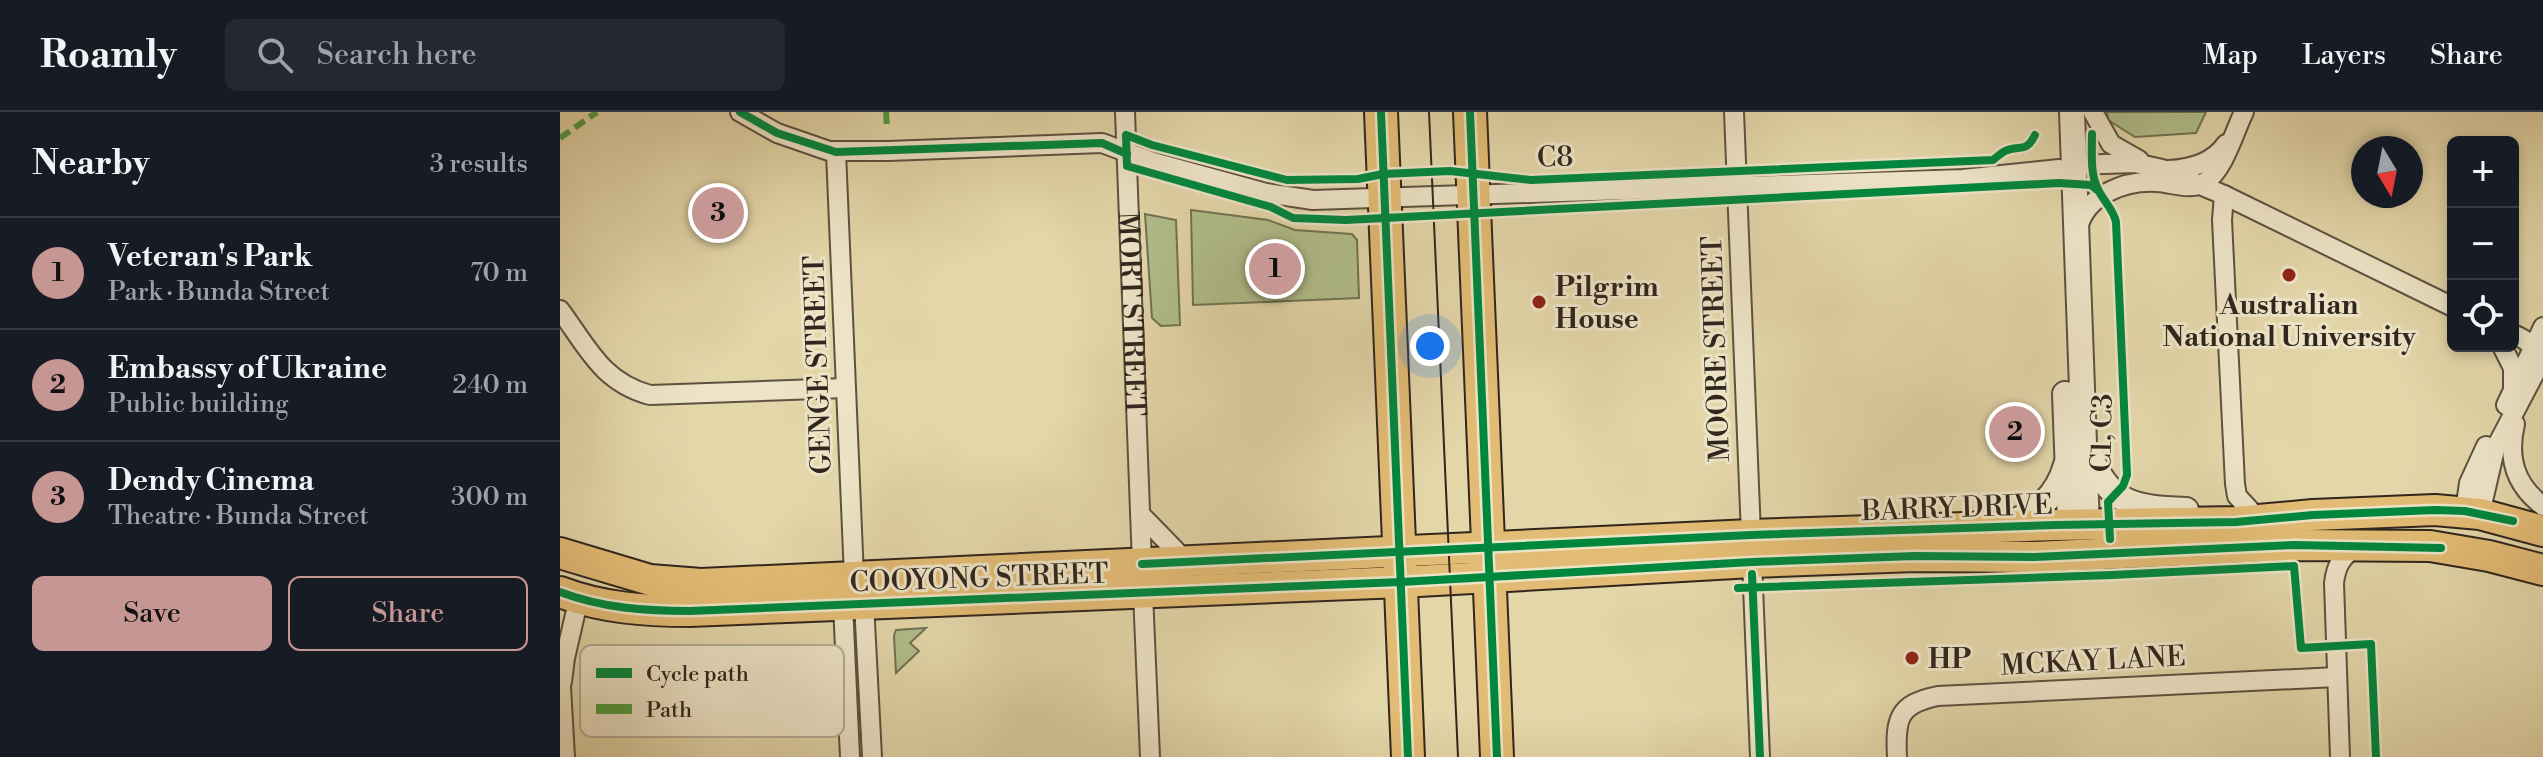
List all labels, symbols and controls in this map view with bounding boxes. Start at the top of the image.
search box [225,19,785,91]
text: Roamly [40,32,177,79]
icon: search [253,33,297,77]
text: Search here [317,36,477,74]
text: Map [2203,38,2258,73]
text: Layers [2302,38,2386,73]
text: Share [2430,38,2503,73]
north arrow [2351,136,2423,208]
map controls [2447,136,2519,352]
button: + [2447,136,2519,208]
street label: C8 [1536,139,1574,176]
text: Nearby [32,143,150,185]
text: 3 results [430,148,528,180]
pin: 3 [692,183,744,243]
button: − [2447,208,2519,280]
street label: MORT STREET [1110,211,1152,417]
street label: MOORE STREET [1695,235,1738,462]
text: Veteran's Park [108,238,312,276]
pin: 1 [1249,239,1301,299]
street label: GENGE STREET [797,255,840,475]
text: 1 [52,257,64,289]
text: 70 m [470,257,528,289]
marker: Australian National University [2280,266,2298,284]
place label: Pilgrim House [1555,270,1659,337]
text: Park · Bunda Street [108,276,330,308]
button: locate [2447,280,2519,352]
place label: Australian National University [2162,288,2417,355]
marker: Pilgrim House [1530,293,1548,311]
your location [1410,326,1450,366]
text: Embassy of Ukraine [108,350,387,388]
text: 2 [50,369,66,401]
text: 240 m [452,369,528,401]
text: Public building [108,388,289,420]
street label: C1, C3 [2084,393,2121,473]
pin: 2 [1989,402,2041,462]
text: Dendy Cinema [108,462,314,500]
text: 3 [50,481,66,513]
text: 300 m [451,481,528,513]
street label: BARRY DRIVE [1860,488,2053,529]
text: Theatre · Bunda Street [108,500,368,532]
street label: COOYONG STREET [849,556,1109,601]
button: Save [32,576,272,651]
button: Share [288,576,528,651]
street label: MCKAY LANE [2000,639,2186,684]
place label: HP [1928,642,1971,677]
legend [580,645,844,737]
marker: HP [1903,649,1921,667]
text: Cycle path [646,661,749,688]
text: Path [646,697,692,724]

